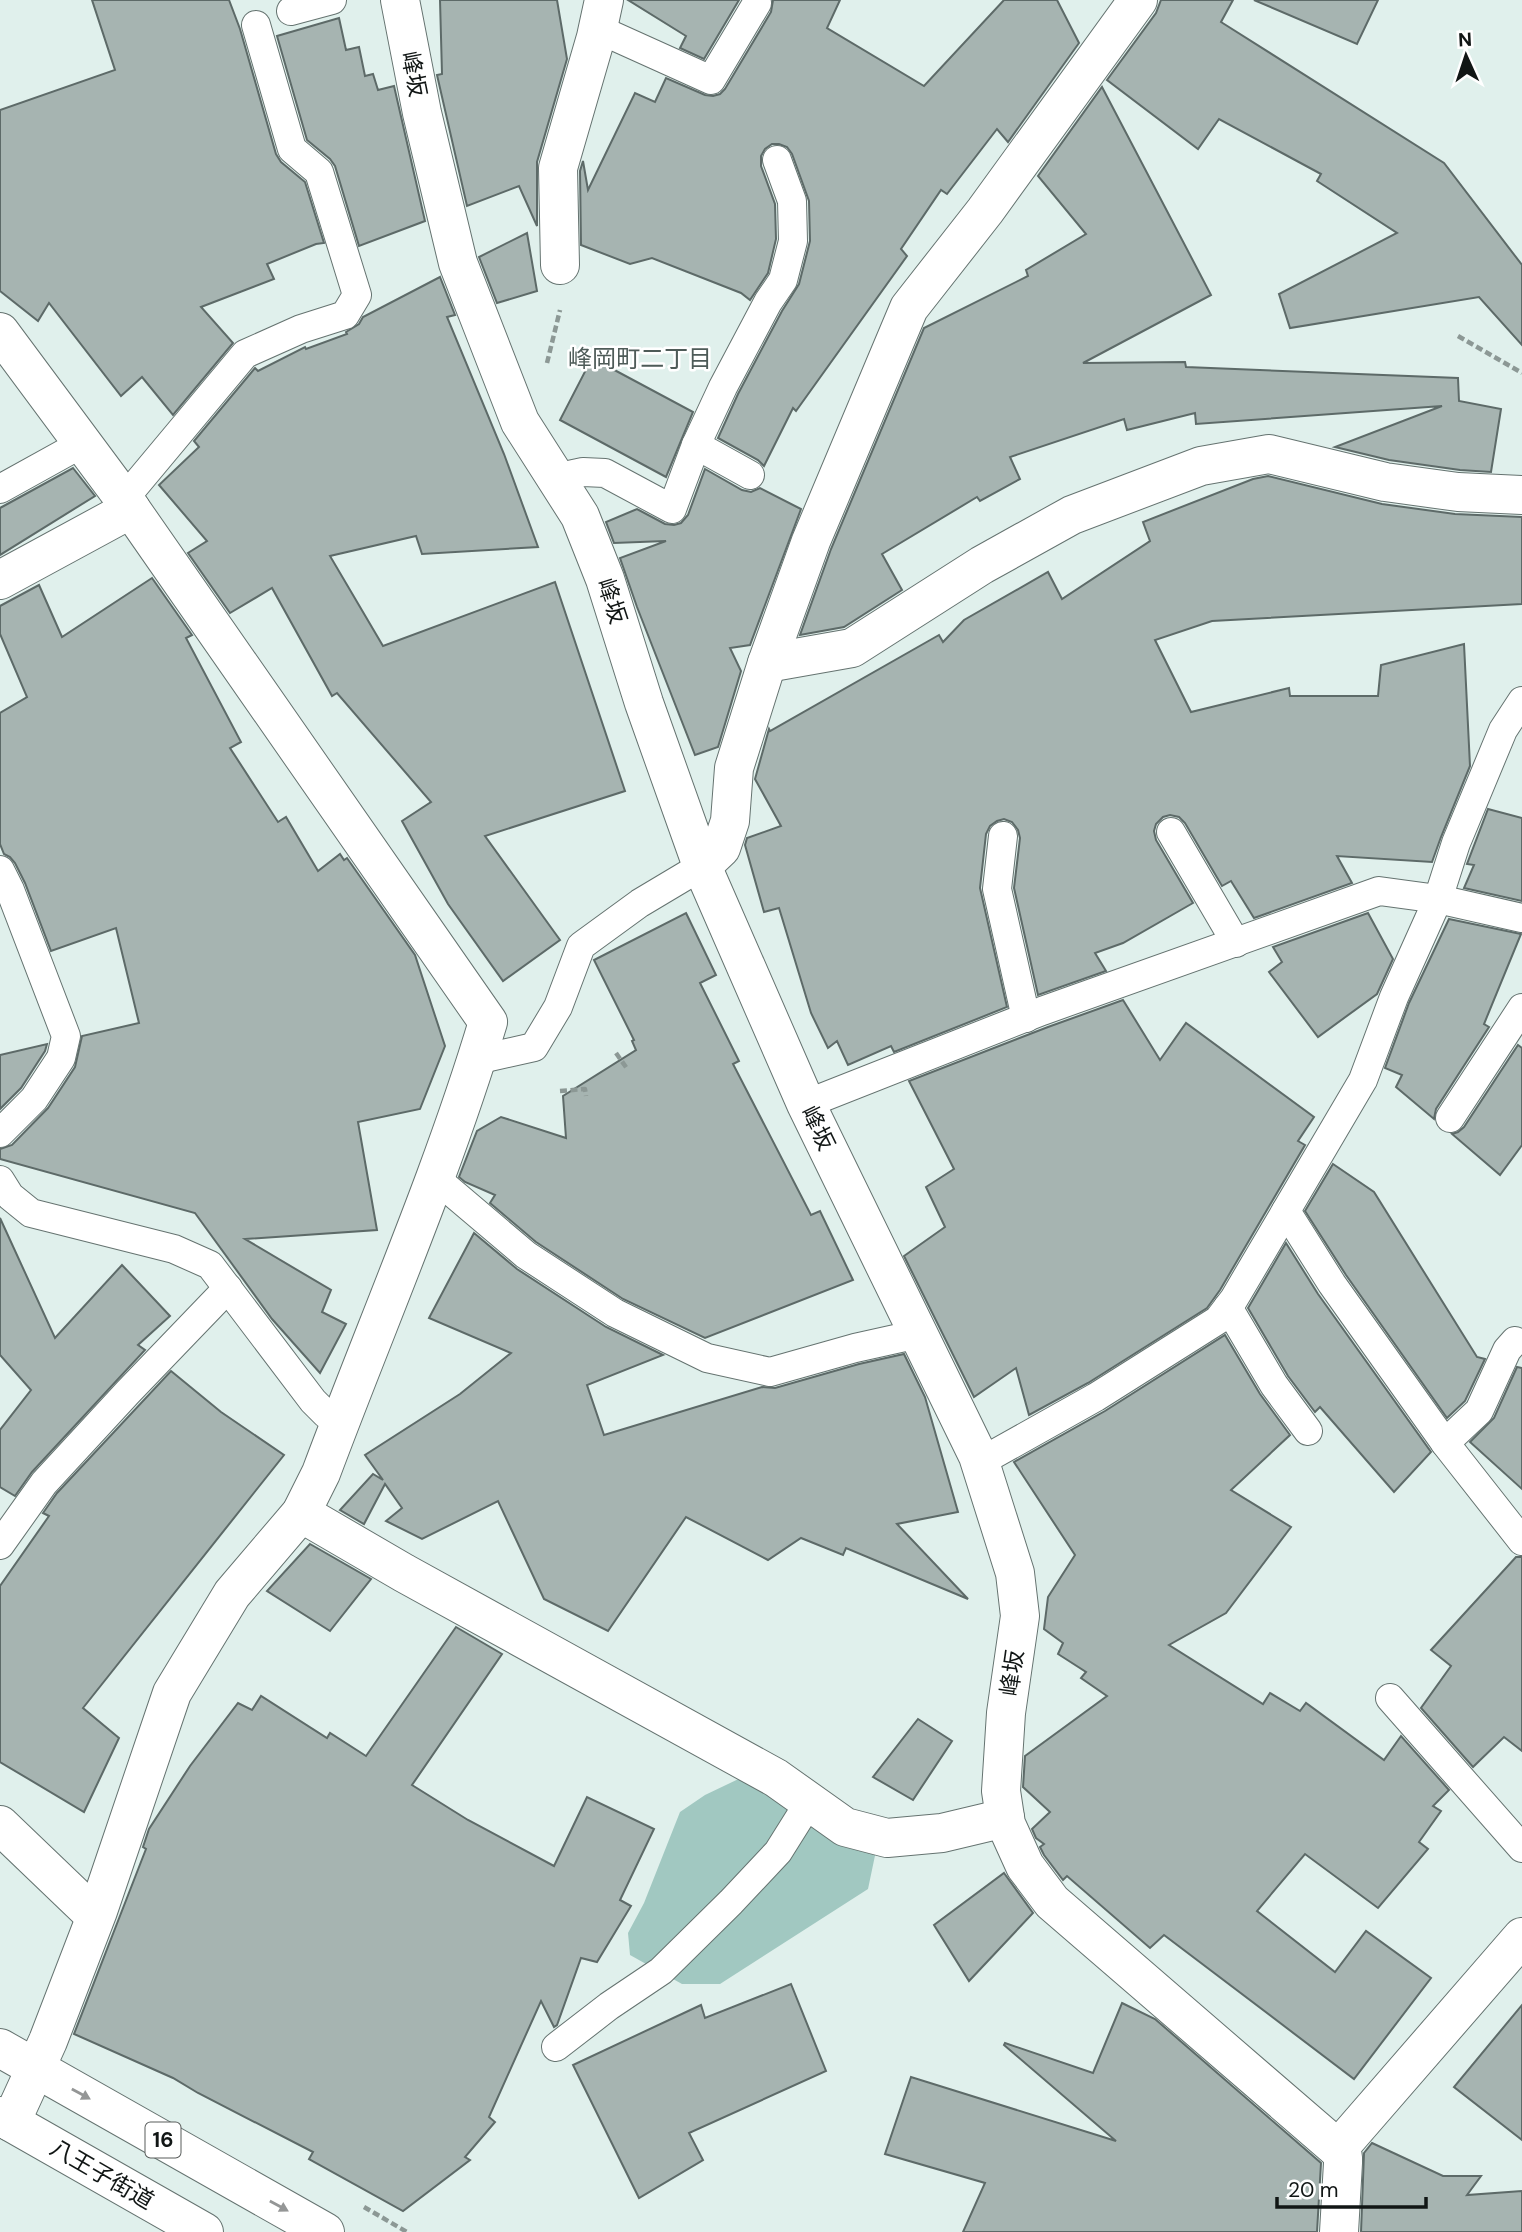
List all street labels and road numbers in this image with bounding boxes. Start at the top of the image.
street label: 峰坂 [395,49,433,99]
street label: 峰坂 [591,574,633,628]
street label: 峰坂 [794,1101,842,1155]
street label: 峰坂 [994,1648,1030,1698]
road number: 16 [146,2122,180,2158]
street label: 八王子街道 [45,2132,159,2216]

